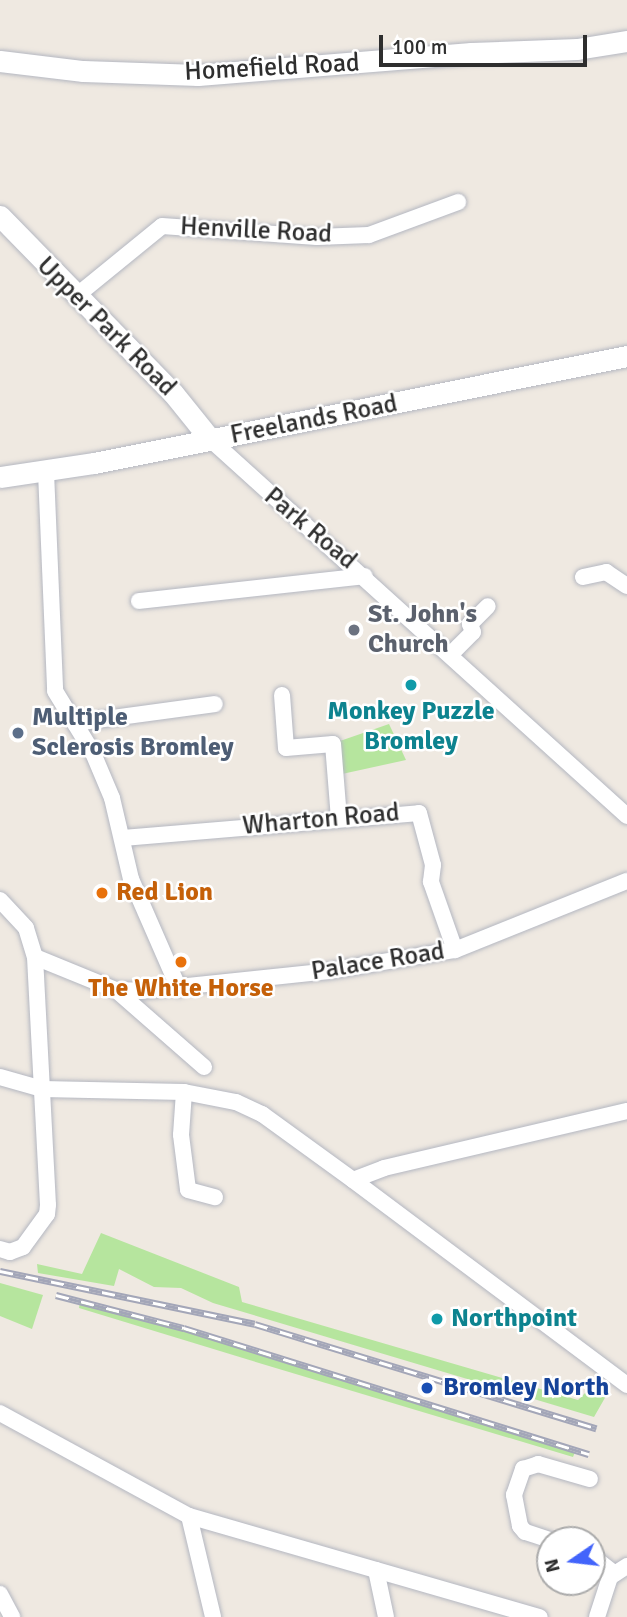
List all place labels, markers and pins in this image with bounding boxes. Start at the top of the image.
place label: St. John's Church [368,599,477,660]
marker: St. John's Church [346,622,362,638]
marker: Monkey Puzzle Bromley [403,677,419,693]
place label: Monkey Puzzle Bromley [327,696,495,758]
place label: Multiple Sclerosis Bromley [32,702,234,764]
marker: Multiple Sclerosis Bromley [10,725,26,741]
place label: Red Lion [116,877,213,909]
marker: Red Lion [94,885,110,901]
marker: The White Horse [173,954,189,970]
place label: The White Horse [88,973,274,1005]
place label: Northpoint [451,1303,577,1335]
marker: Northpoint [429,1311,445,1327]
place label: Bromley North [443,1372,609,1404]
marker: Bromley North [417,1378,437,1398]

